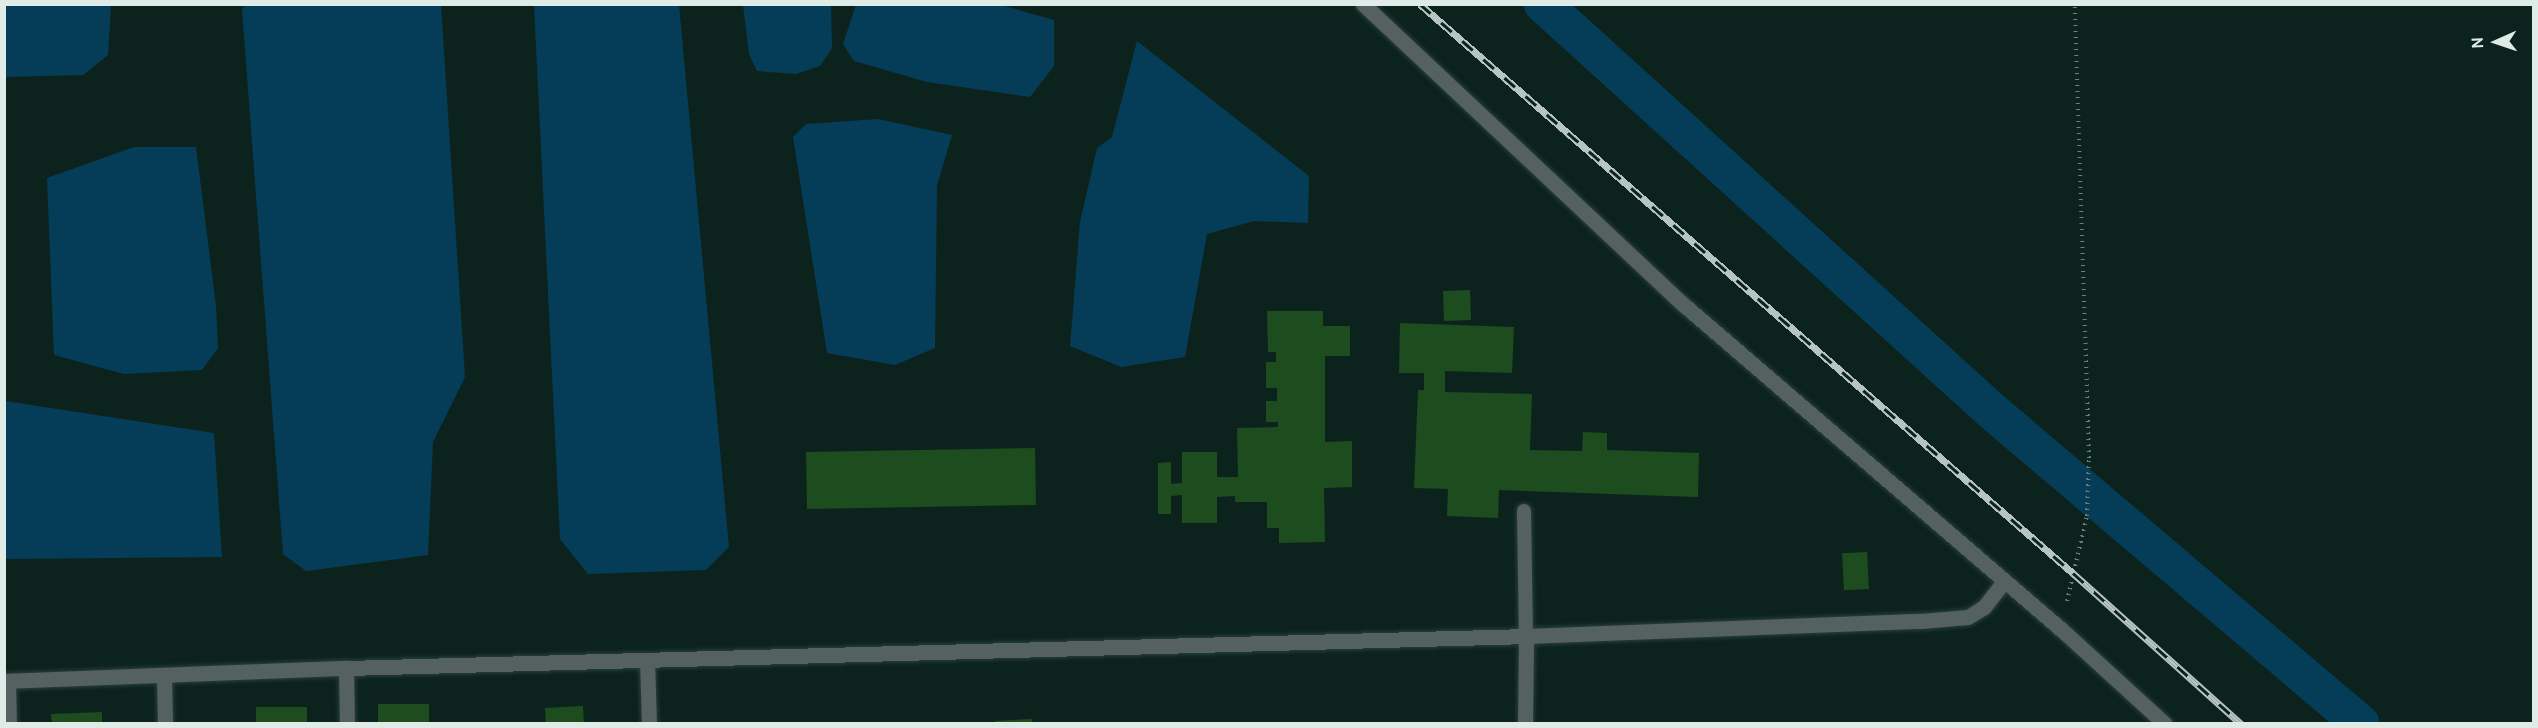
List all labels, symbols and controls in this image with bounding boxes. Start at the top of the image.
north arrow [2466,12,2526,72]
text: N [2468,37,2487,49]

